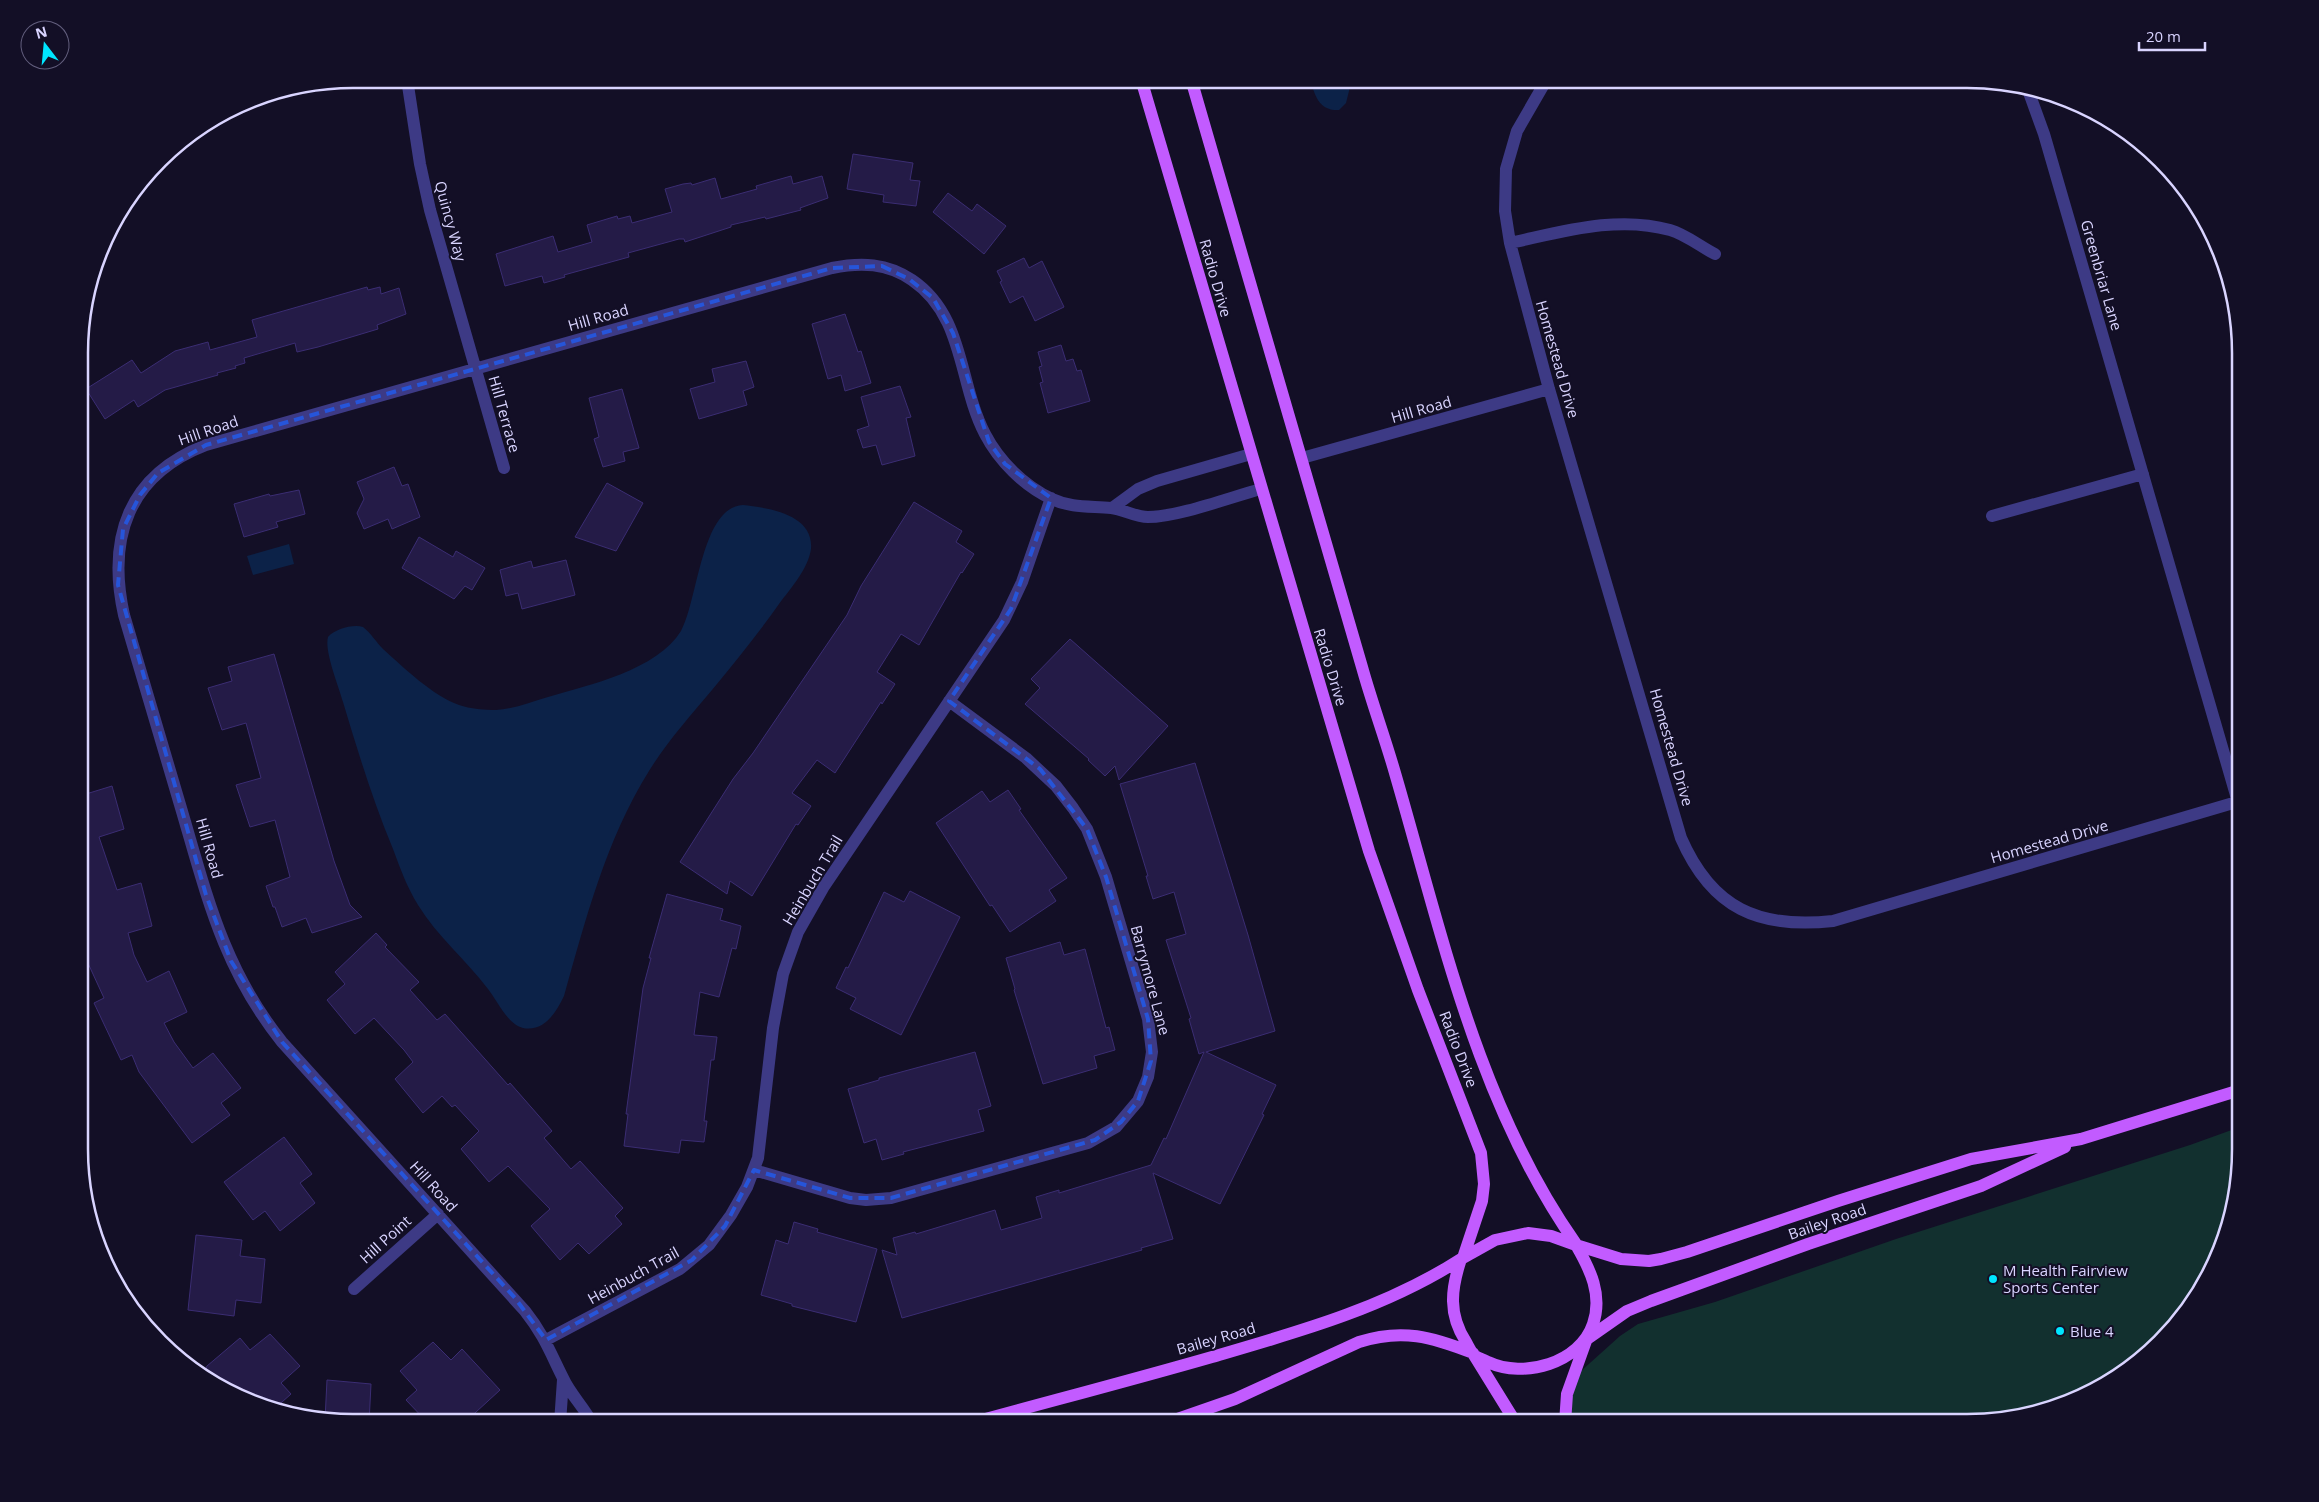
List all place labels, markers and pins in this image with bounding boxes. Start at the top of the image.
place label: M Health Fairview Sports Center [2003,1260,2128,1297]
marker: M Health Fairview Sports Center [1987,1273,1999,1285]
place label: Blue 4 [2070,1321,2114,1341]
marker: Blue 4 [2054,1325,2066,1337]

